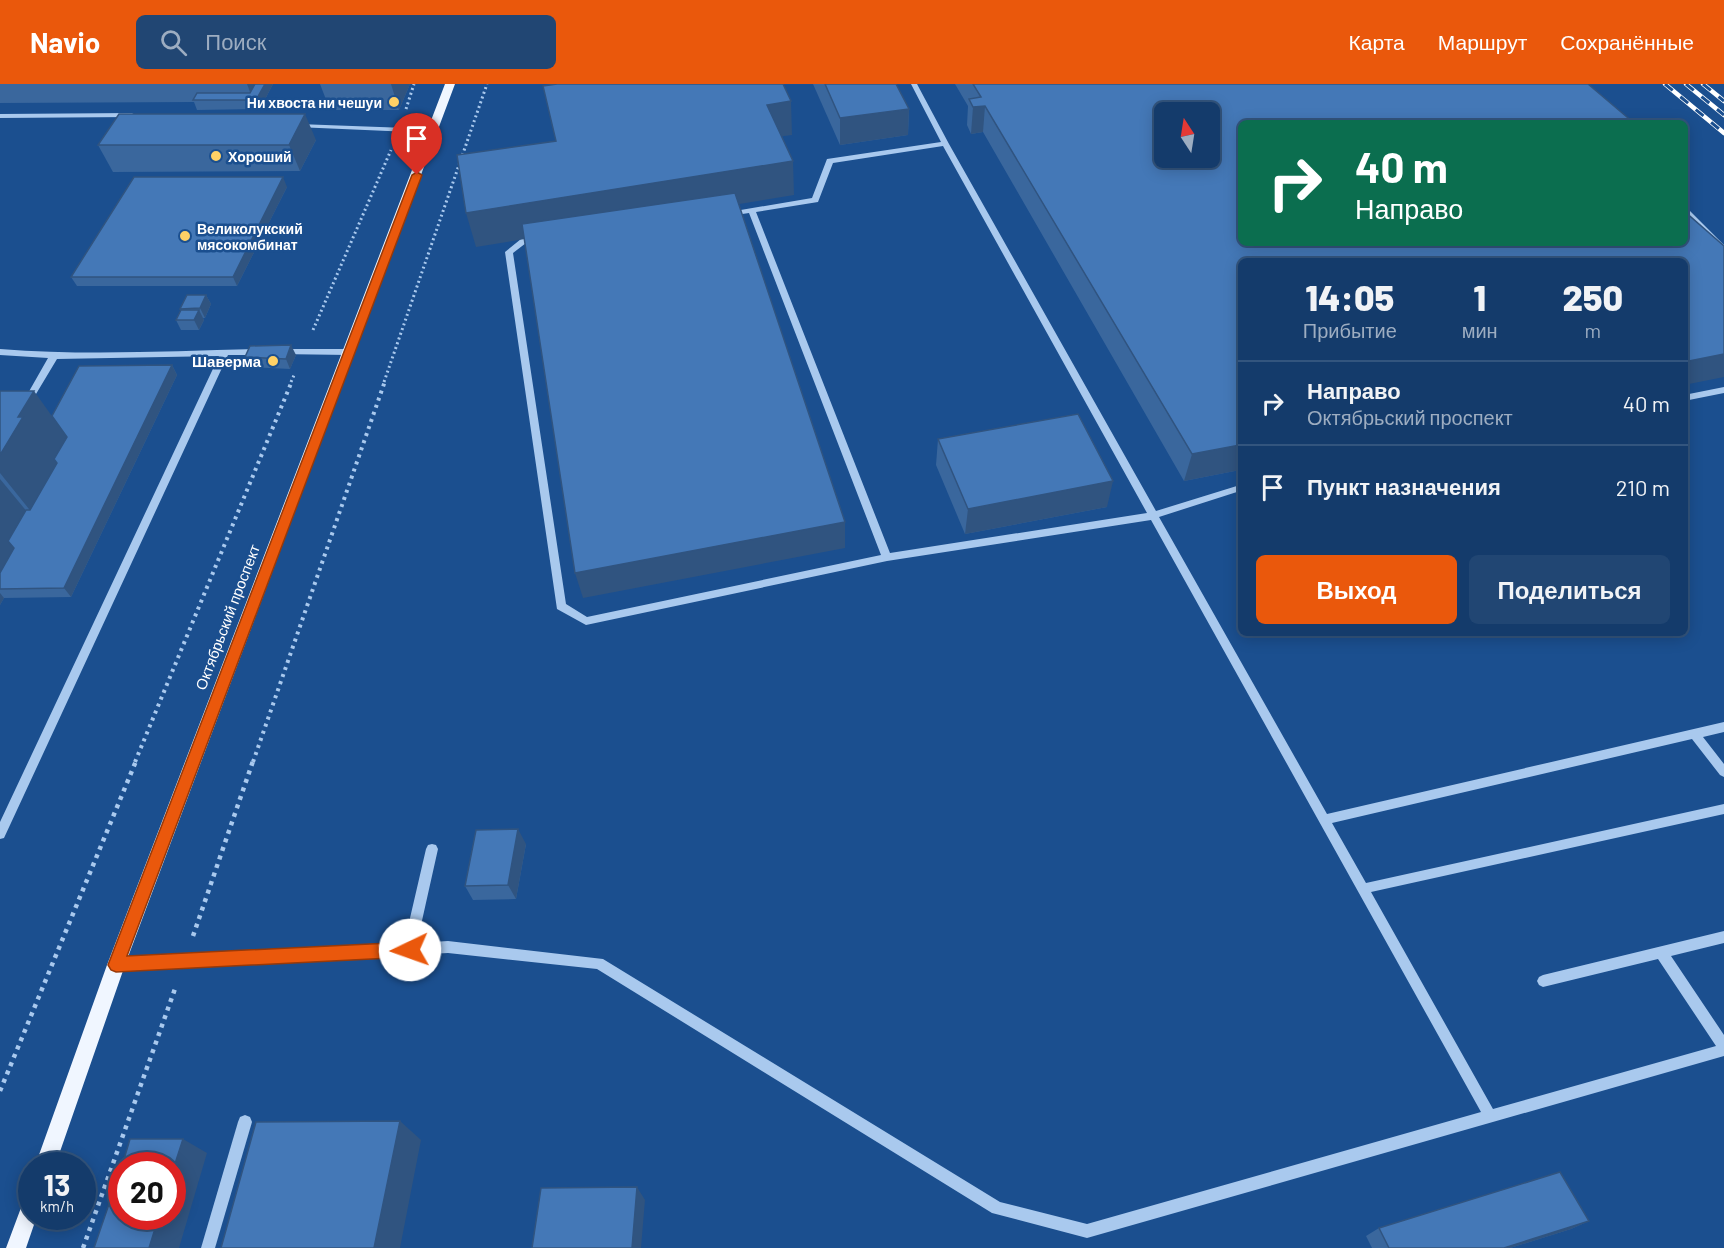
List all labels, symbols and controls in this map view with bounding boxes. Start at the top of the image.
search box [136,15,556,69]
text: Navio [30,25,100,59]
icon: search [157,26,190,59]
text: Поиск [205,28,266,54]
text: Карта [1349,29,1405,54]
text: Маршрут [1438,29,1527,54]
text: Сохранённые [1560,29,1694,54]
place label: Ни хвоста ни чешуи [247,94,382,111]
marker: Ни хвоста ни чешуи [387,95,401,109]
north arrow [1154,102,1220,168]
map controls [1154,102,1220,168]
pin [391,113,442,175]
icon: arrive [400,122,433,155]
text: 40 m [1355,141,1448,191]
icon: right [1256,144,1334,222]
place label: Хороший [228,148,292,165]
marker: Хороший [209,149,223,163]
text: Направо [1355,192,1463,224]
place label: Великолукский мясокомбинат [197,220,303,253]
marker: Великолукский мясокомбинат [178,229,192,243]
text: 14:05 [1305,275,1394,318]
text: 1 [1473,275,1486,318]
text: 250 [1562,275,1623,318]
text: Прибытие [1303,318,1397,342]
text: мин [1462,318,1498,342]
text: m [1585,318,1601,342]
place label: Шаверма [192,352,262,370]
marker: Шаверма [266,354,280,368]
text: Направо [1307,377,1401,403]
icon: right [1256,387,1289,420]
text: 40 m [1623,390,1670,416]
text: Октябрьский проспект [1307,405,1513,429]
icon: arrive [1256,471,1289,504]
text: Пункт назначения [1307,473,1501,499]
text: 210 m [1616,474,1670,500]
street label: Октябрьский проспект [191,542,263,692]
button: Выход [1256,555,1457,624]
button: Поделиться [1469,555,1670,624]
position arrow [378,918,442,982]
speed limit sign: 20 [108,1152,186,1230]
text: 13 [44,1166,70,1202]
text: km/h [40,1197,74,1215]

